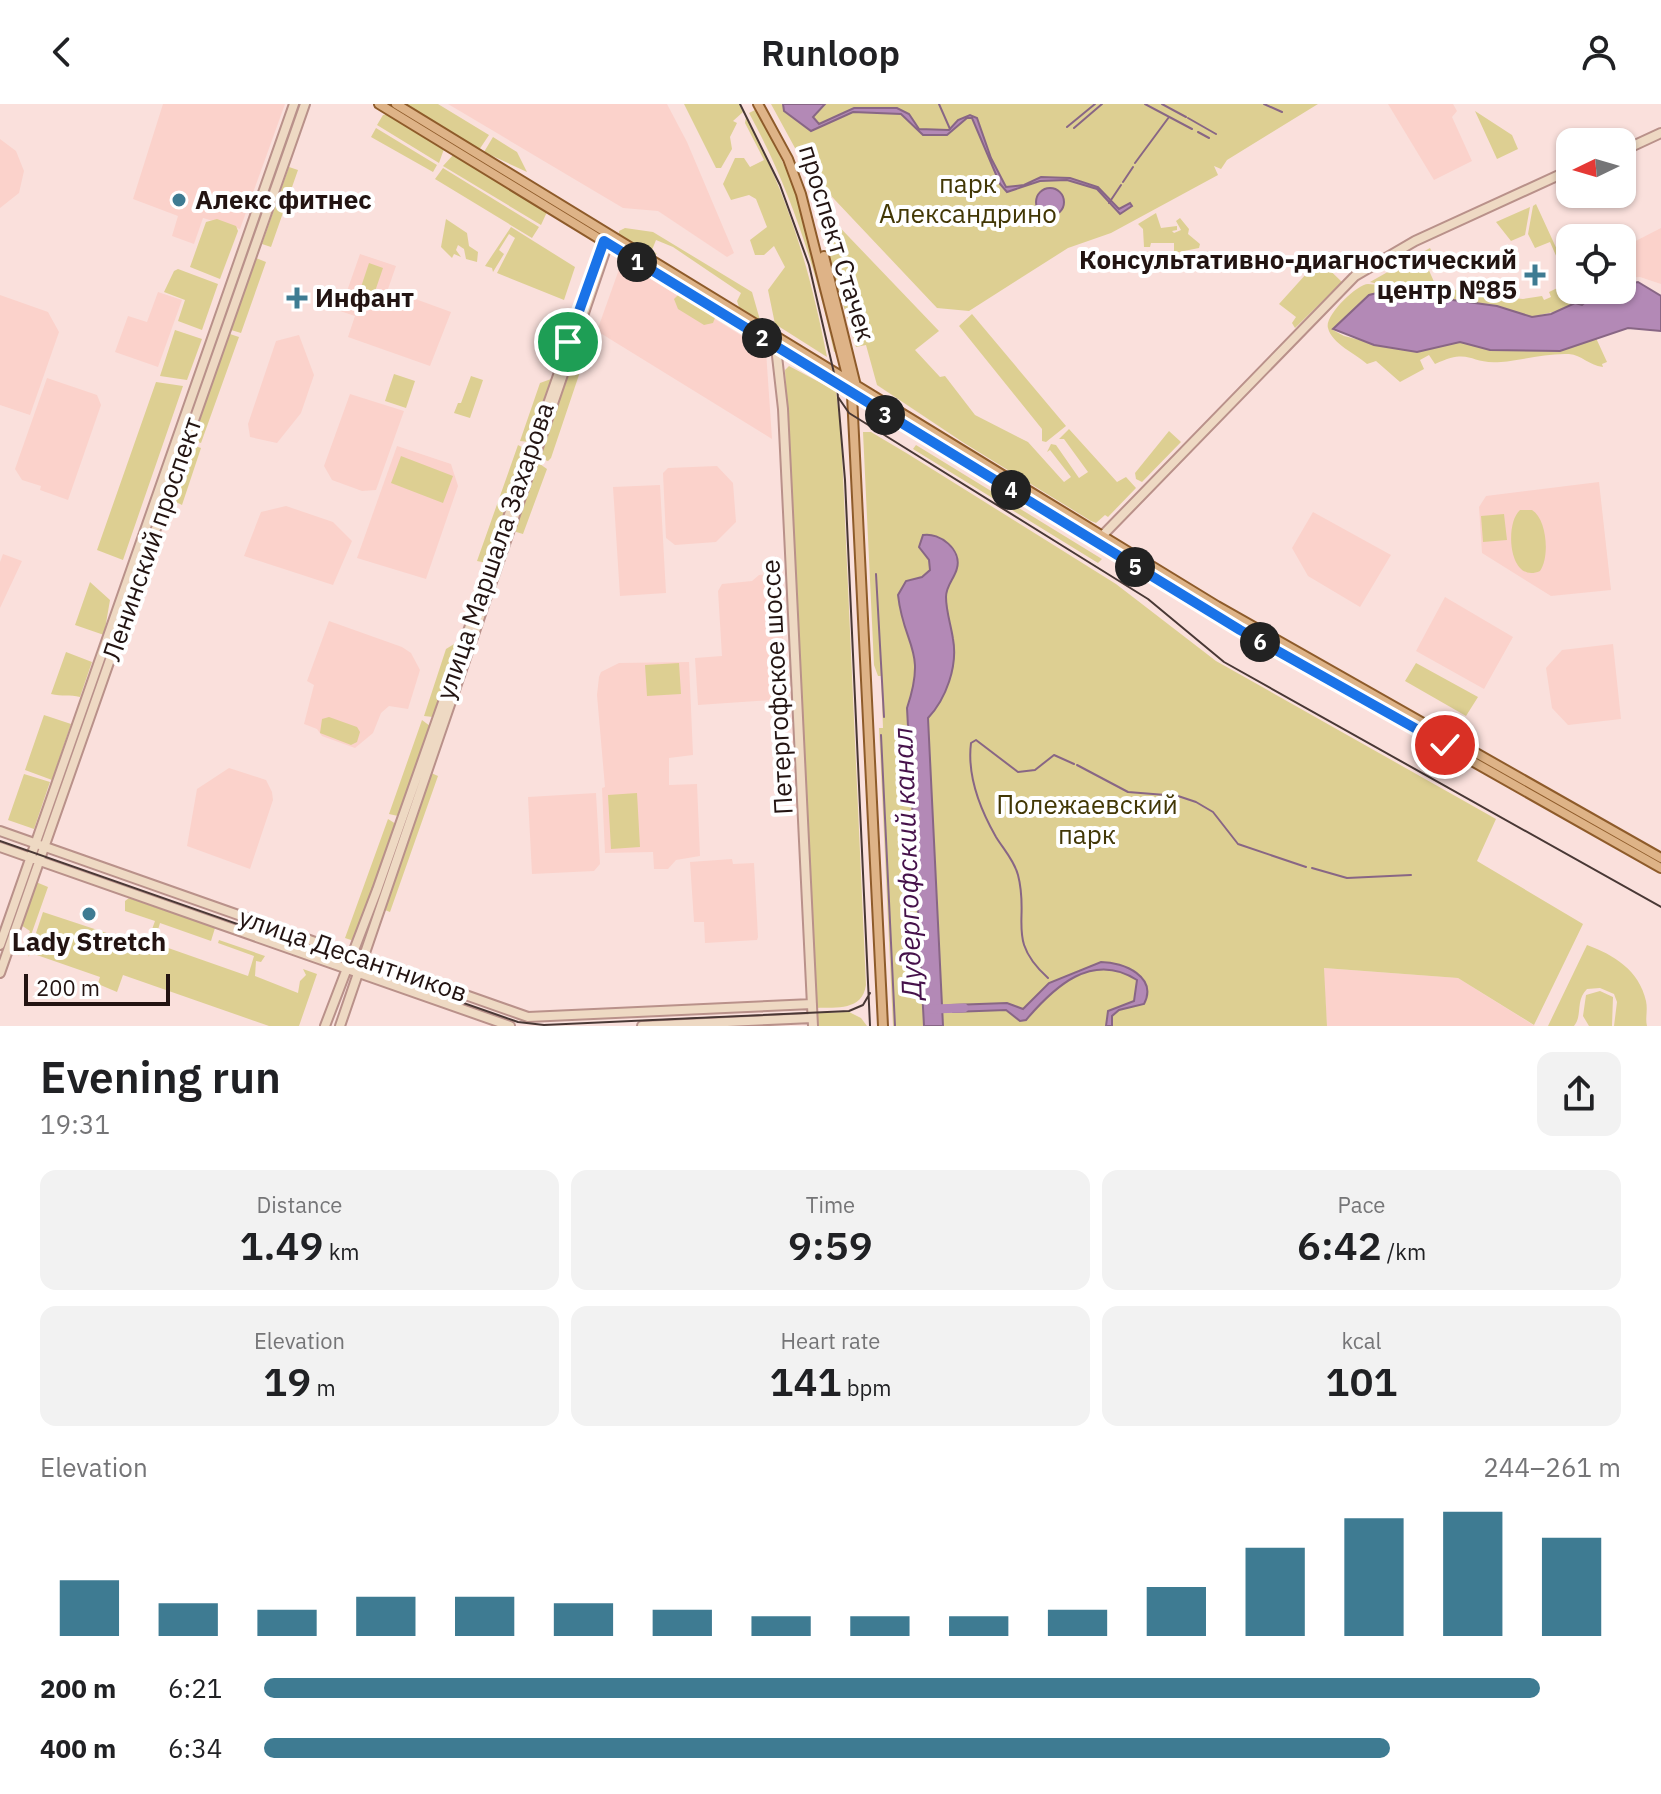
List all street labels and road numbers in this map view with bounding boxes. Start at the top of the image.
street label: проспект Стачек [792,140,884,345]
street label: улица Маршала Захарова [427,397,561,704]
street label: Ленинский проспект [93,412,209,665]
street label: Петергофское шоссе [752,559,800,816]
street label: улица Десантников [235,899,472,1009]

